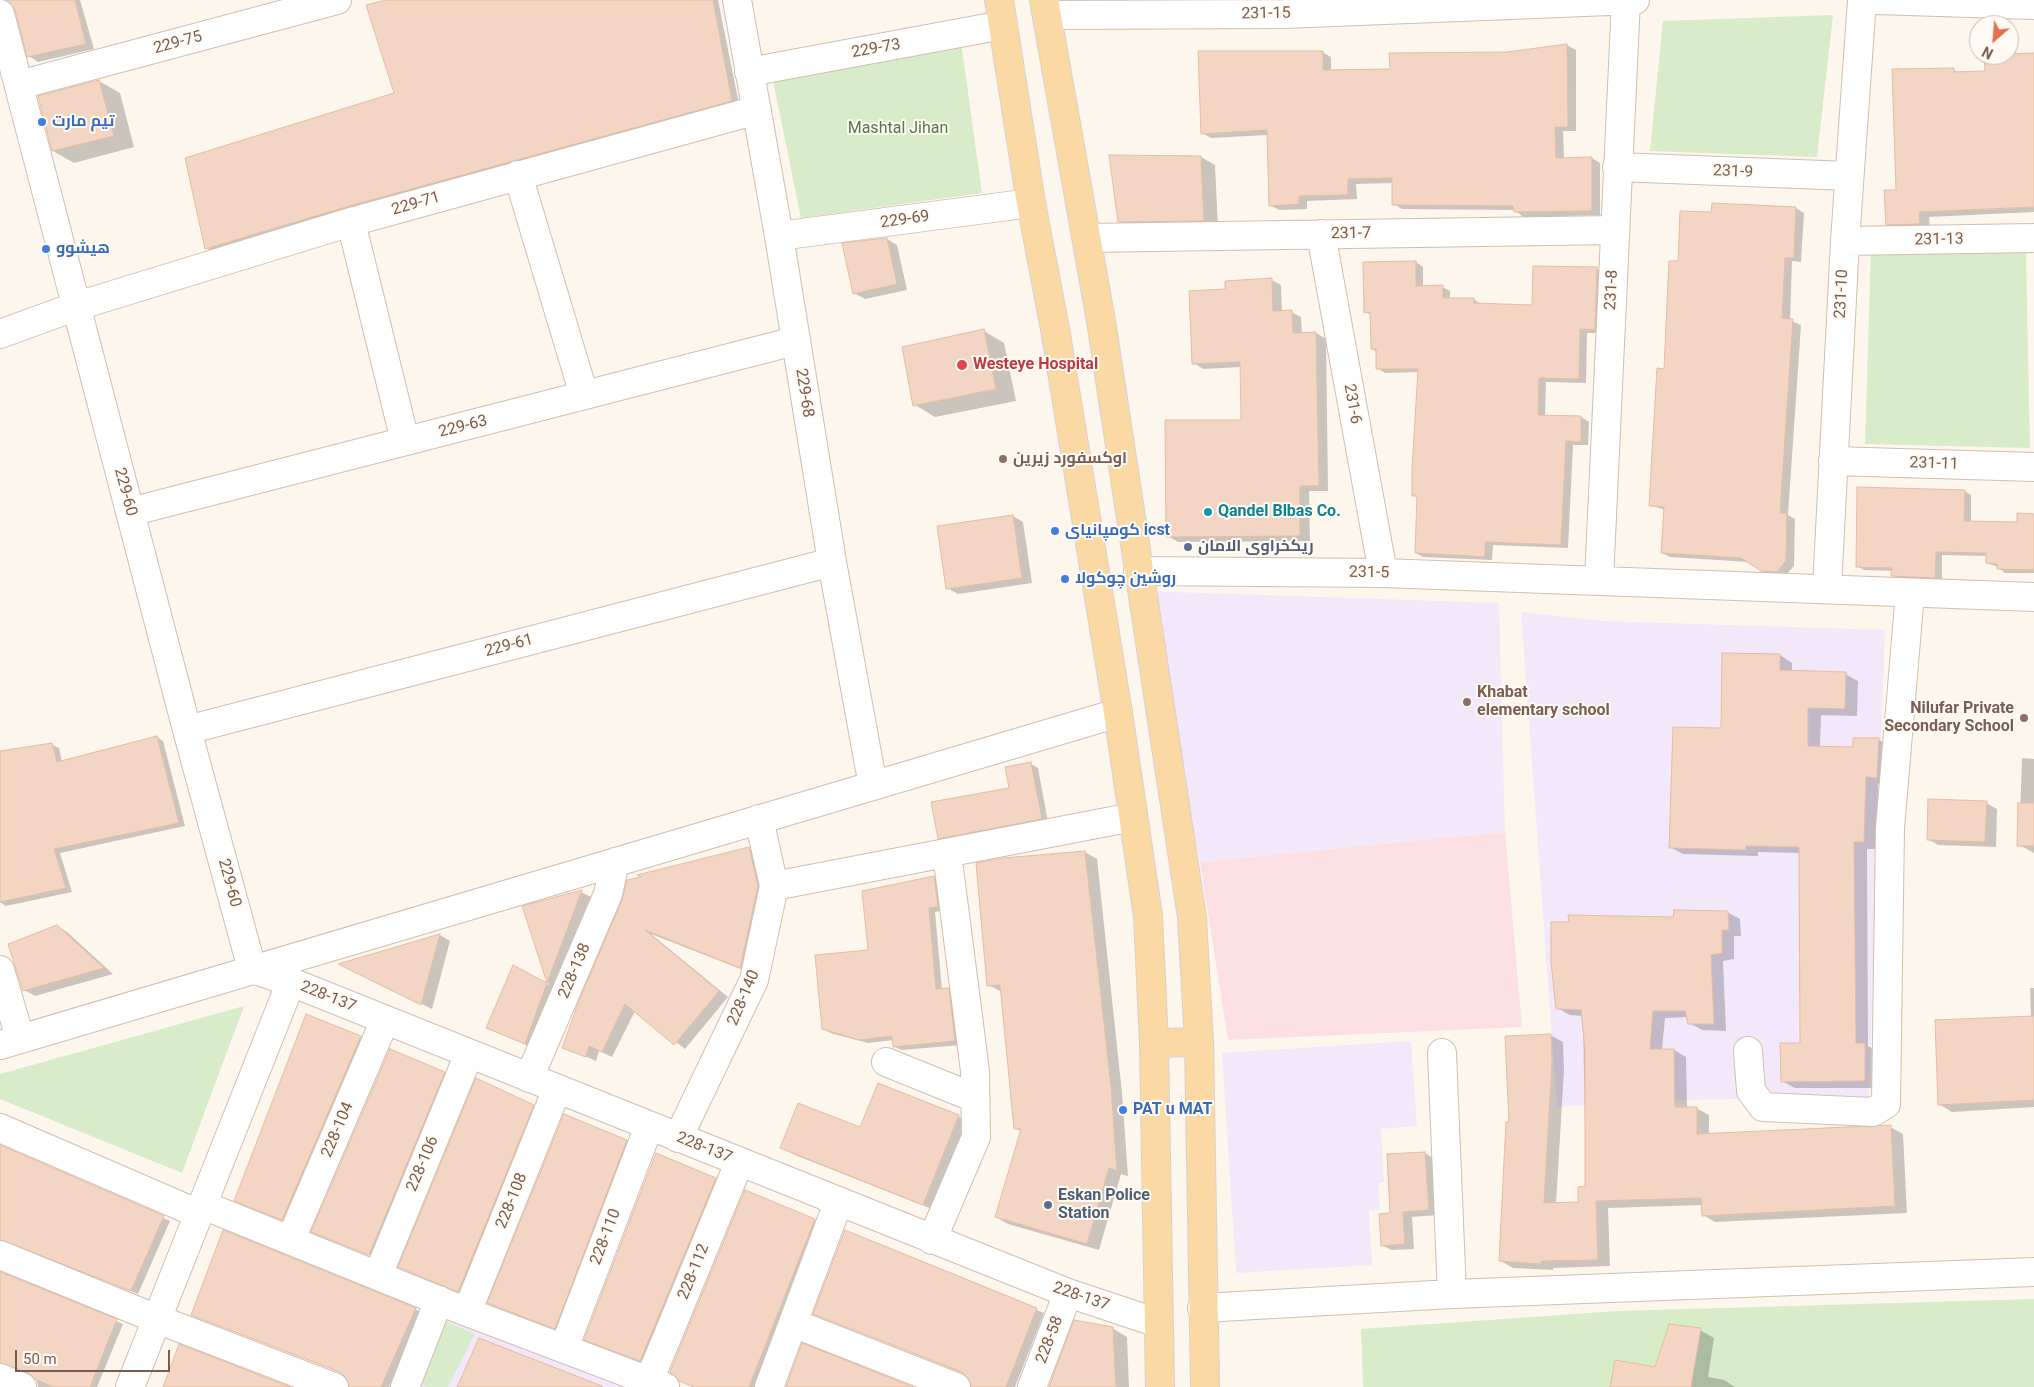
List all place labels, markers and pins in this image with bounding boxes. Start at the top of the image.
place label: تیم مارت [52,112,114,132]
marker: تیم مارت [36,116,48,128]
place label: هيشوو [56,239,110,259]
marker: هيشوو [40,243,52,255]
place label: Westeye Hospital [973,355,1098,375]
marker: Westeye Hospital [955,358,969,372]
place label: اوكسفورد زيرين [1013,449,1127,469]
marker: اوكسفورد زيرين [997,453,1009,465]
place label: Qandel Blbas Co. [1218,502,1341,522]
marker: Qandel Blbas Co. [1202,506,1214,518]
place label: كومپانياى icst [1065,521,1170,541]
marker: كومپانياى icst [1049,525,1061,537]
place label: ريكخراوى الامان [1198,537,1314,557]
marker: ريكخراوى الامان [1182,541,1194,553]
place label: روشين چوكولا [1075,569,1176,589]
marker: روشين چوكولا [1059,573,1071,585]
place label: Khabat elementary school [1477,683,1610,721]
marker: Khabat elementary school [1461,696,1473,708]
place label: Nilufar Private Secondary School [1884,699,2014,737]
marker: Nilufar Private Secondary School [2018,712,2030,724]
place label: PAT u MAT [1133,1100,1212,1120]
marker: PAT u MAT [1117,1104,1129,1116]
place label: Eskan Police Station [1058,1186,1150,1224]
marker: Eskan Police Station [1042,1199,1054,1211]

